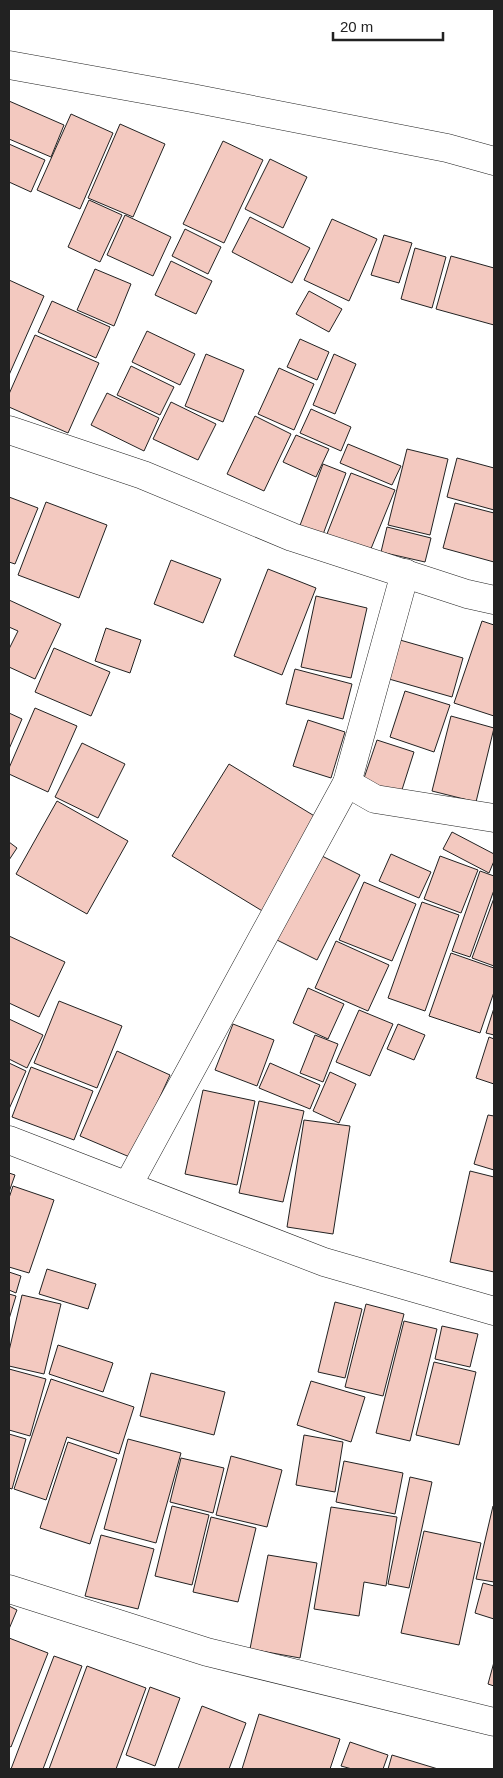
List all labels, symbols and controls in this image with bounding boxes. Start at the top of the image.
scale bar [333,10,443,42]
text: 20 m [340,18,373,35]

